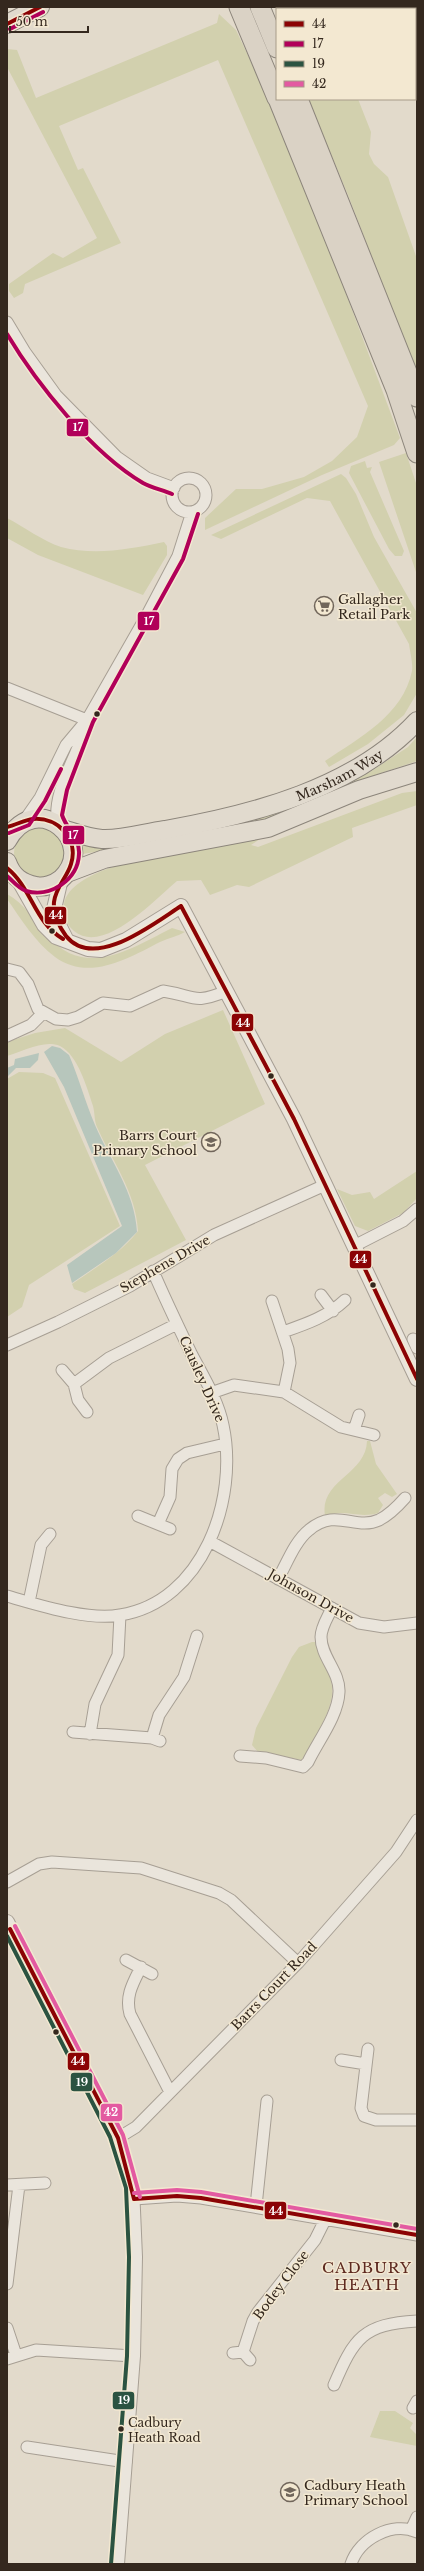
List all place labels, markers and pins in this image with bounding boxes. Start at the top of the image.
place label: Gallagher Retail Park [338,591,410,623]
supermarket icon: Gallagher Retail Park [313,595,335,617]
unlabelled marker [92,709,102,719]
unlabelled marker [47,926,57,936]
unlabelled marker [266,1071,276,1081]
place label: Barrs Court Primary School [93,1127,197,1159]
school or university icon: Barrs Court Primary School [200,1131,222,1153]
unlabelled marker [368,1280,378,1290]
unlabelled marker [51,2027,61,2037]
unlabelled marker [391,2220,401,2230]
place label: Cadbury Heath Road [128,2415,201,2445]
marker: Cadbury Heath Road [116,2424,126,2434]
place label: Cadbury Heath Primary School [304,2477,408,2509]
school or university icon: Cadbury Heath Primary School [279,2481,301,2503]

